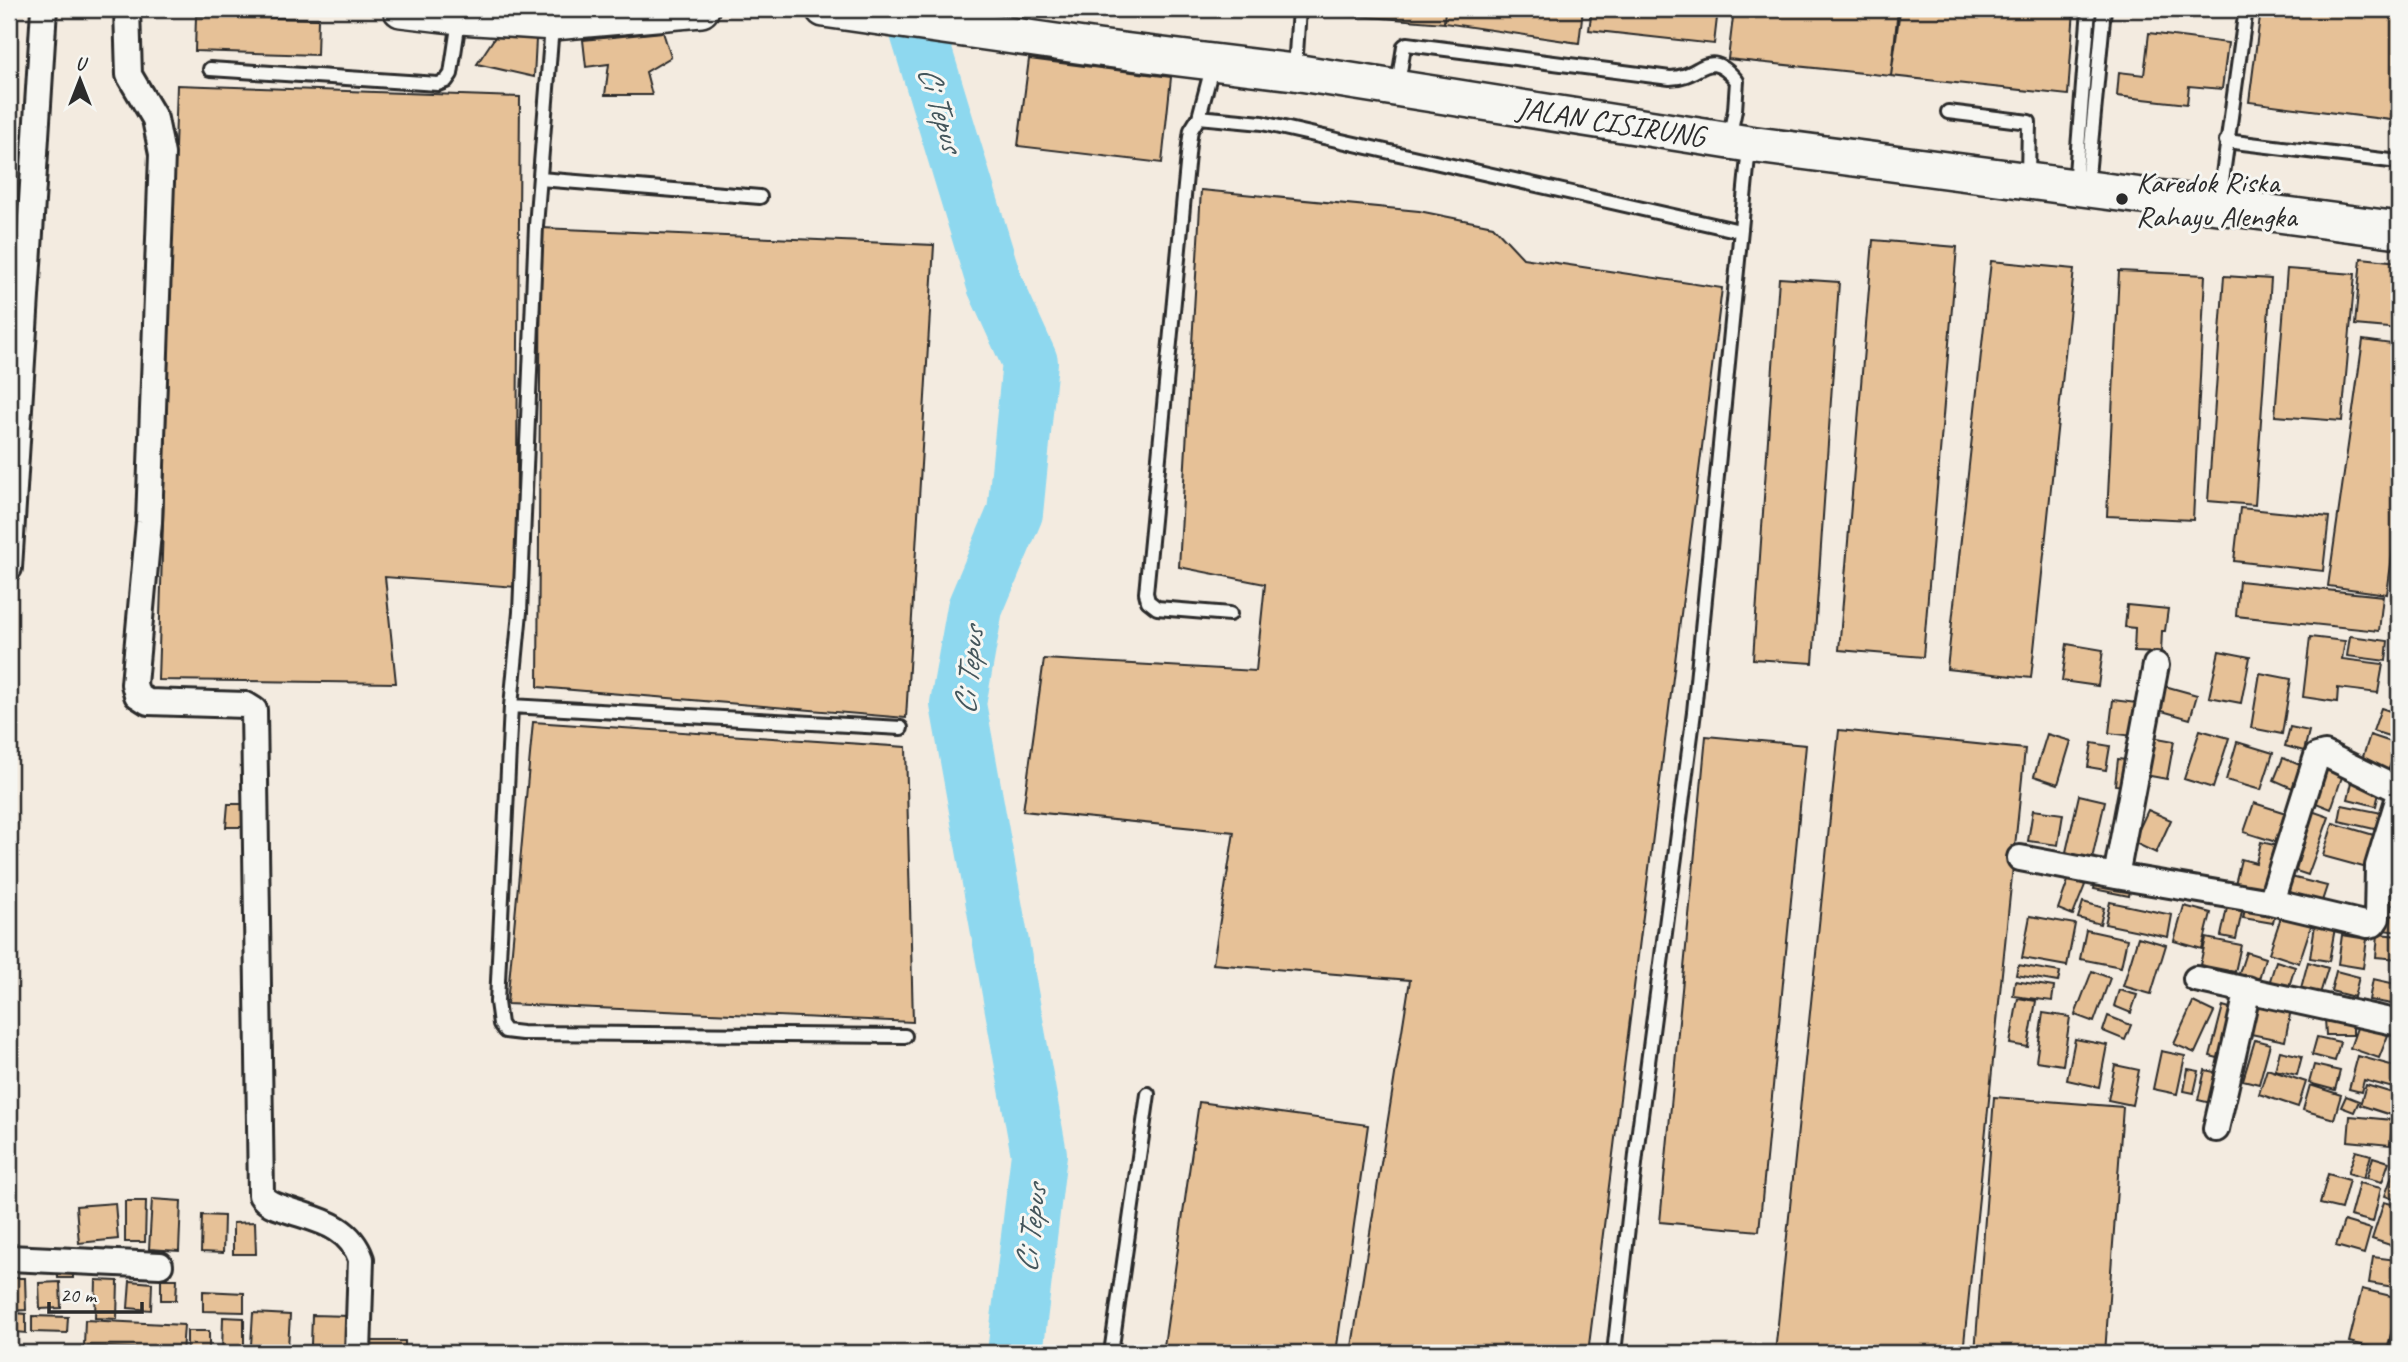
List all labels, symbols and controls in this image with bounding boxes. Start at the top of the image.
north arrow [46,46,116,116]
text: U [75,52,88,76]
water label: Ci Tepus [908,61,974,161]
street label: JALAN CISIRUNG [1512,88,1711,156]
place label: Karedok Riska Rahayu Alengka [2136,163,2298,235]
marker: Karedok Riska Rahayu Alengka [2114,191,2130,207]
water label: Ci Tepus [944,621,994,716]
water label: Ci Tepus [1005,1178,1057,1275]
scale bar [49,1271,142,1315]
text: 20 m [60,1282,98,1308]

